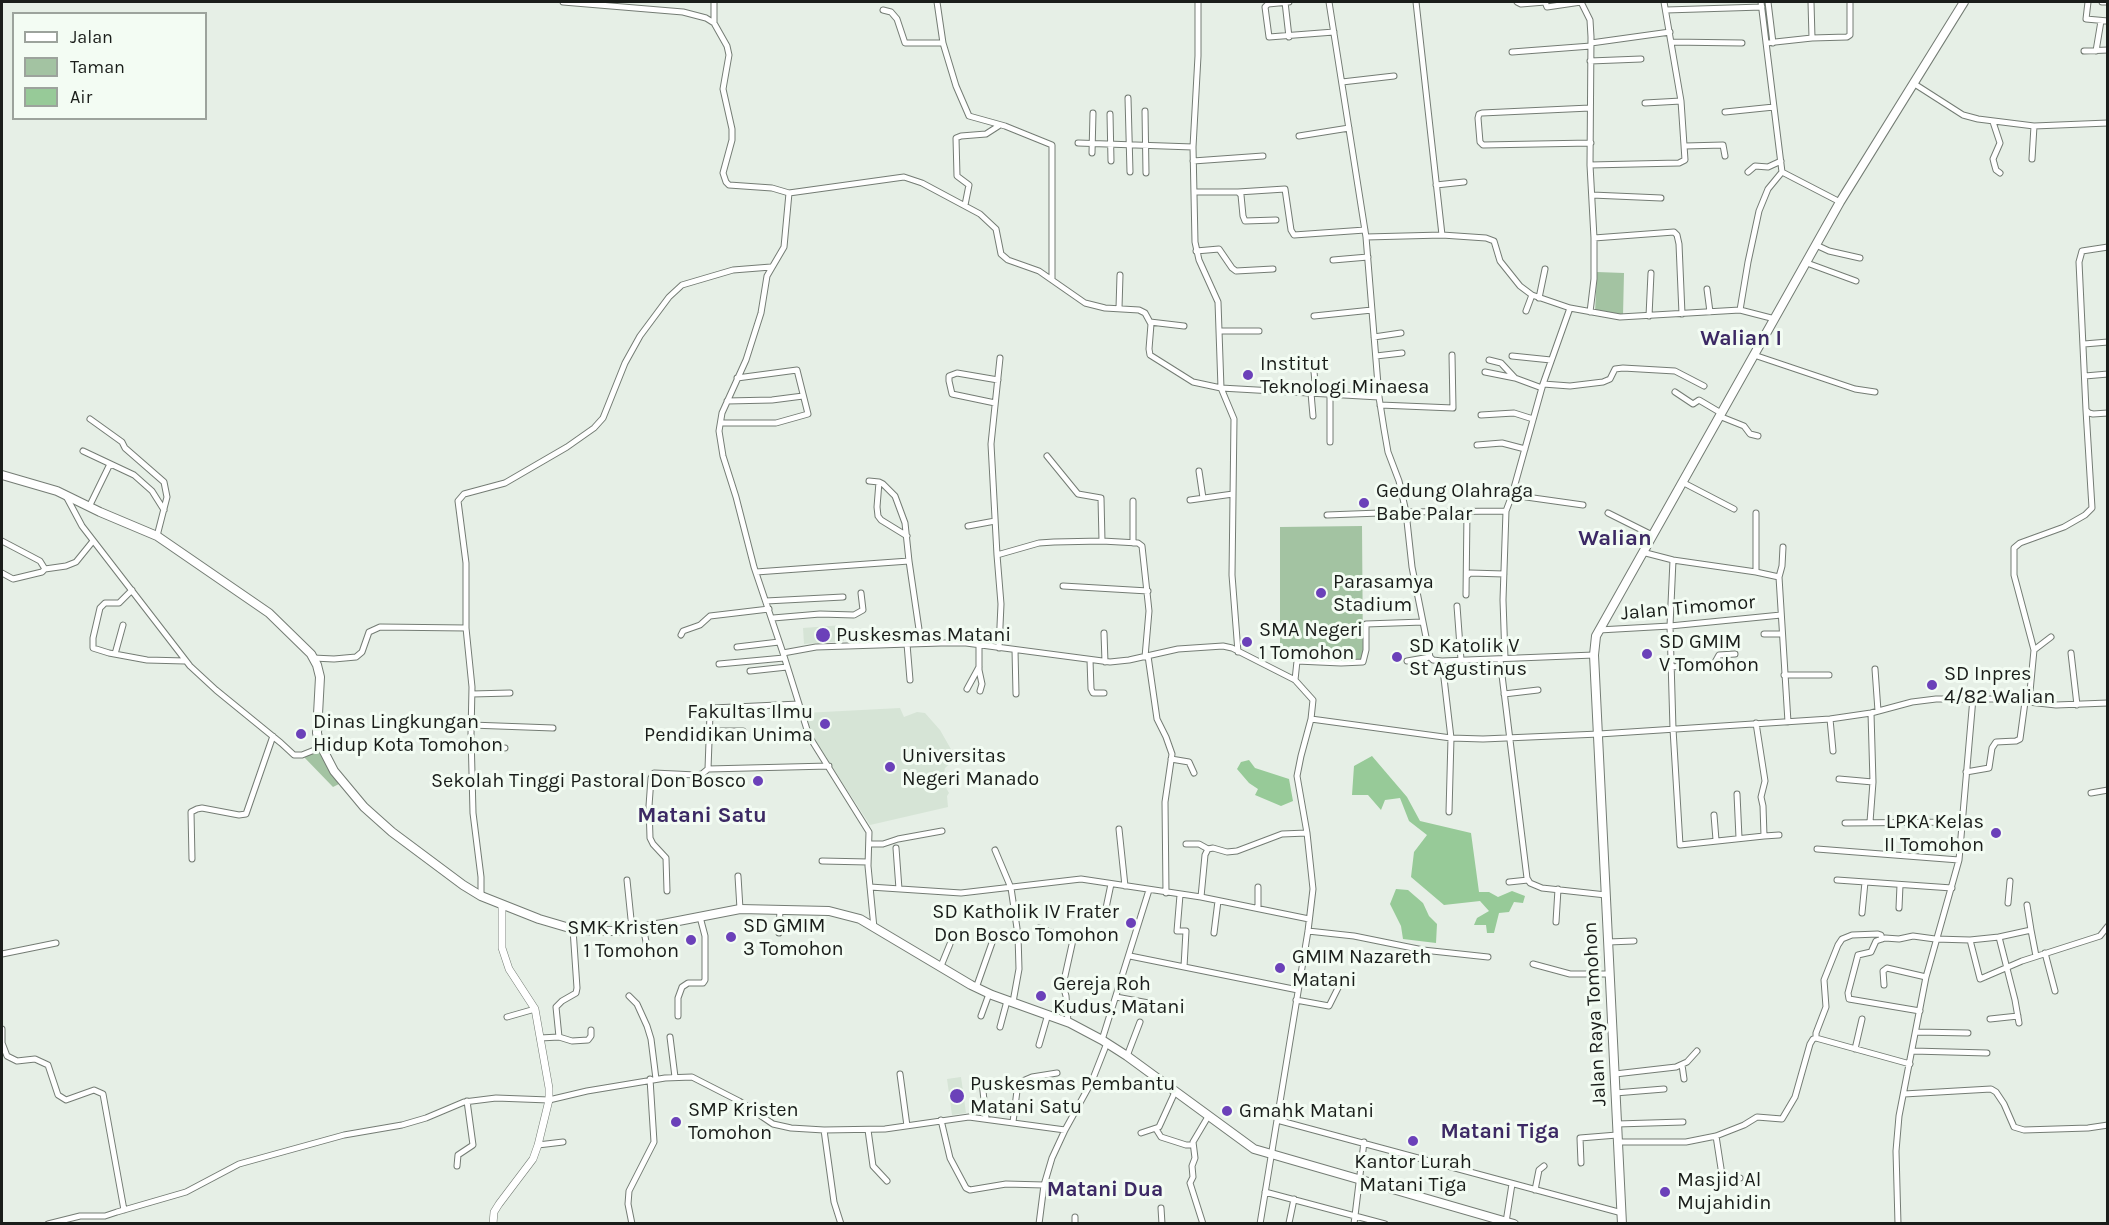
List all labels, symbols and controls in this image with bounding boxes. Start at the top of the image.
legend [12,12,207,120]
text: Jalan [70,26,113,48]
text: Taman [70,56,125,78]
text: Air [70,86,92,108]
district label: Walian I [1700,326,1782,352]
place label: Institut Teknologi Minaesa [1260,352,1429,399]
marker: Institut Teknologi Minaesa [1241,368,1255,382]
place label: Gedung Olahraga Babe Palar [1376,479,1533,526]
marker: Gedung Olahraga Babe Palar [1357,496,1371,510]
district label: Walian [1578,526,1652,552]
place label: Parasamya Stadium [1333,570,1434,617]
marker: Parasamya Stadium [1314,586,1328,600]
street label: Jalan Timomor [1620,590,1756,626]
place label: SMA Negeri 1 Tomohon [1259,618,1363,665]
place label: Puskesmas Matani [836,623,1011,647]
marker: Puskesmas Matani [814,626,832,644]
place label: SD GMIM V Tomohon [1659,630,1759,677]
place label: SD Katolik V St Agustinus [1409,634,1527,681]
marker: SMA Negeri 1 Tomohon [1240,635,1254,649]
marker: SD GMIM V Tomohon [1640,647,1654,661]
marker: SD Katolik V St Agustinus [1390,650,1404,664]
place label: SD Inpres 4/82 Walian [1944,662,2055,709]
marker: SD Inpres 4/82 Walian [1925,678,1939,692]
place label: Fakultas Ilmu Pendidikan Unima [644,700,813,747]
place label: Dinas Lingkungan Hidup Kota Tomohon [313,710,503,757]
marker: Fakultas Ilmu Pendidikan Unima [818,717,832,731]
marker: Dinas Lingkungan Hidup Kota Tomohon [294,727,308,741]
place label: Universitas Negeri Manado [902,744,1039,791]
marker: Universitas Negeri Manado [883,760,897,774]
place label: Sekolah Tinggi Pastoral Don Bosco [431,769,746,793]
marker: Sekolah Tinggi Pastoral Don Bosco [751,774,765,788]
district label: Matani Satu [637,803,767,829]
place label: LPKA Kelas II Tomohon [1884,810,1984,857]
marker: LPKA Kelas II Tomohon [1989,826,2003,840]
place label: SD Katholik IV Frater Don Bosco Tomohon [932,900,1119,947]
place label: SD GMIM 3 Tomohon [743,914,844,961]
place label: SMK Kristen 1 Tomohon [567,916,679,963]
marker: SD Katholik IV Frater Don Bosco Tomohon [1124,916,1138,930]
street label: Jalan Raya Tomohon [1578,921,1612,1107]
marker: SD GMIM 3 Tomohon [724,930,738,944]
marker: SMK Kristen 1 Tomohon [684,933,698,947]
place label: GMIM Nazareth Matani [1292,945,1431,992]
marker: GMIM Nazareth Matani [1273,961,1287,975]
place label: Gereja Roh Kudus, Matani [1053,972,1185,1019]
marker: Gereja Roh Kudus, Matani [1034,989,1048,1003]
place label: Puskesmas Pembantu Matani Satu [970,1072,1175,1119]
marker: Puskesmas Pembantu Matani Satu [948,1087,966,1105]
place label: SMP Kristen Tomohon [688,1098,799,1145]
place label: Gmahk Matani [1239,1099,1374,1123]
marker: Gmahk Matani [1220,1104,1234,1118]
marker: SMP Kristen Tomohon [669,1115,683,1129]
district label: Matani Tiga [1440,1119,1560,1145]
marker: Kantor Lurah Matani Tiga [1406,1134,1420,1148]
place label: Kantor Lurah Matani Tiga [1354,1150,1472,1197]
place label: Masjid Al Mujahidin [1677,1168,1771,1215]
district label: Matani Dua [1047,1177,1163,1203]
marker: Masjid Al Mujahidin [1658,1185,1672,1199]

